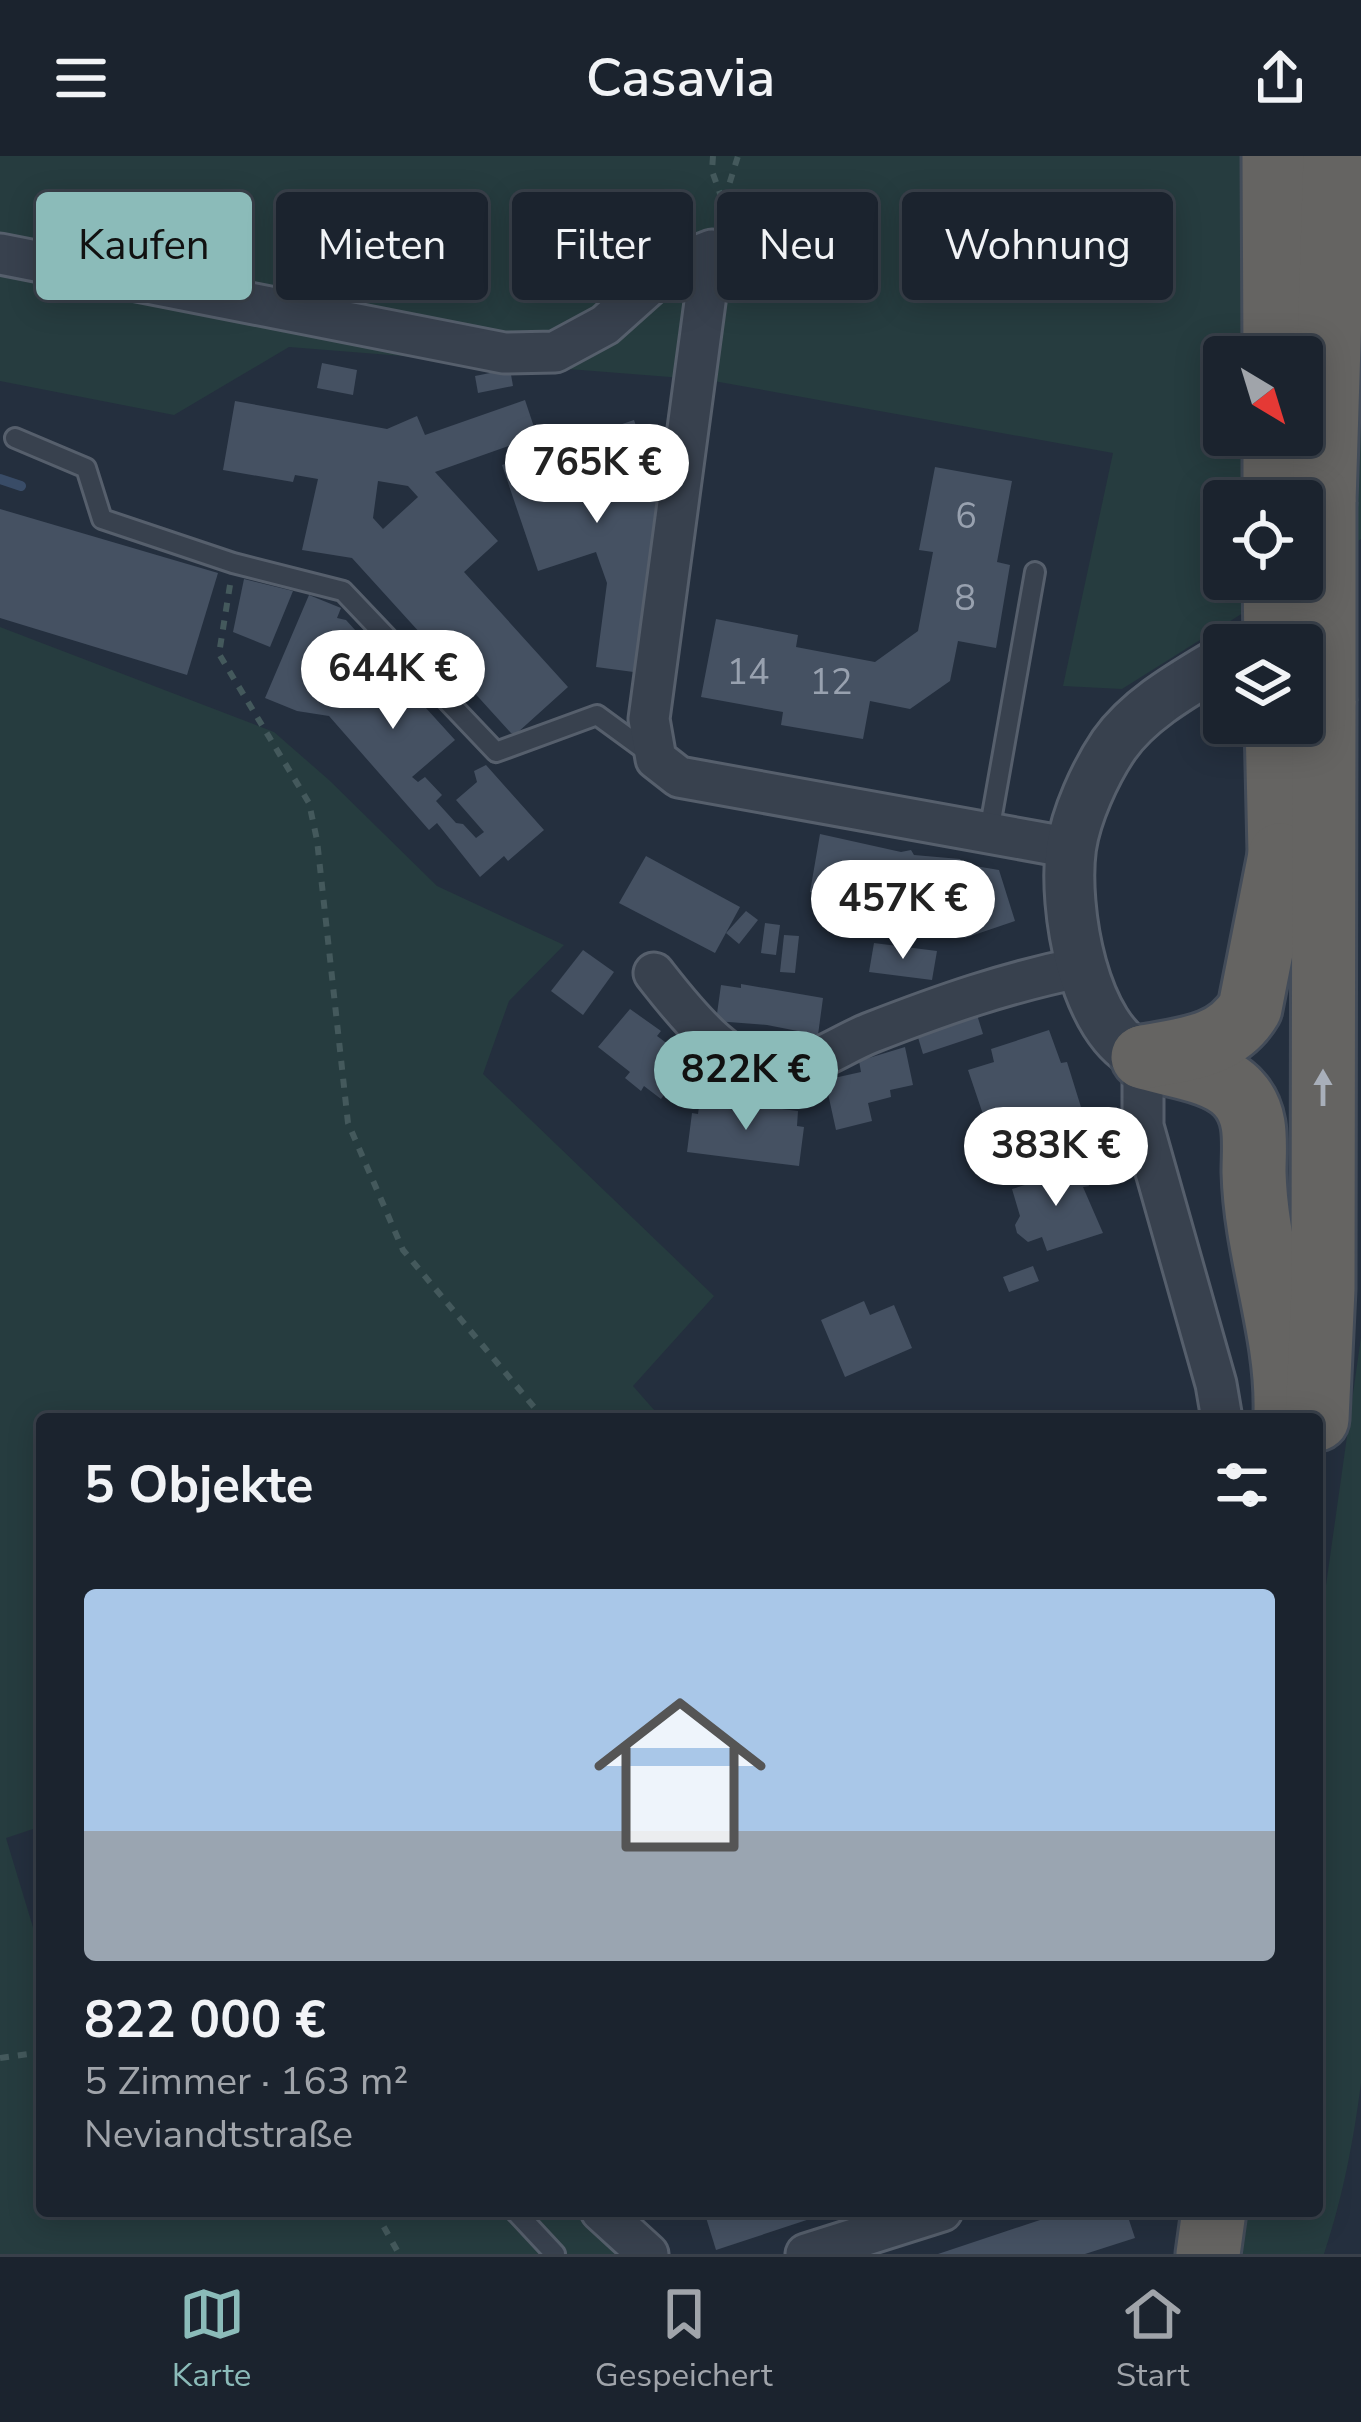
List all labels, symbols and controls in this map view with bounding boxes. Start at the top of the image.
text: Casavia [586,41,775,115]
icon: menu [48,45,114,111]
icon: share [1247,45,1313,111]
chip: Kaufen [36,192,252,300]
chip: Mieten [276,192,488,300]
chip: Filter [512,192,693,300]
chip: Neu [717,192,878,300]
chip: Wohnung [902,192,1173,300]
north arrow [1203,336,1323,456]
map controls [1203,336,1323,744]
pin: 765K € [499,424,695,526]
text: 765K € [532,436,662,489]
button: locate [1203,480,1323,600]
house number: 6 [955,492,977,541]
house number: 8 [954,574,976,623]
button: layers [1203,624,1323,744]
pin: 644K € [295,630,491,732]
text: 644K € [328,642,458,695]
house number: 14 [726,648,770,697]
house number: 12 [809,658,853,707]
pin: 457K € [805,860,1001,962]
text: 457K € [838,872,968,925]
pin: 822K € [648,1031,844,1133]
text: 822K € [681,1043,811,1096]
one-way arrow [1313,1068,1333,1106]
pin: 383K € [958,1107,1154,1209]
text: 383K € [991,1119,1121,1172]
text: 5 Objekte [84,1450,313,1520]
icon: filters [1209,1452,1275,1518]
icon: home [572,1667,788,1883]
text: 822 000 € [84,1985,326,2055]
text: 5 Zimmer · 163 m² [84,2055,408,2108]
text: Neviandtstraße [84,2108,353,2161]
tab: Karte [172,2281,251,2398]
tab: Gespeichert [595,2281,772,2398]
tab: Start [1116,2281,1189,2398]

